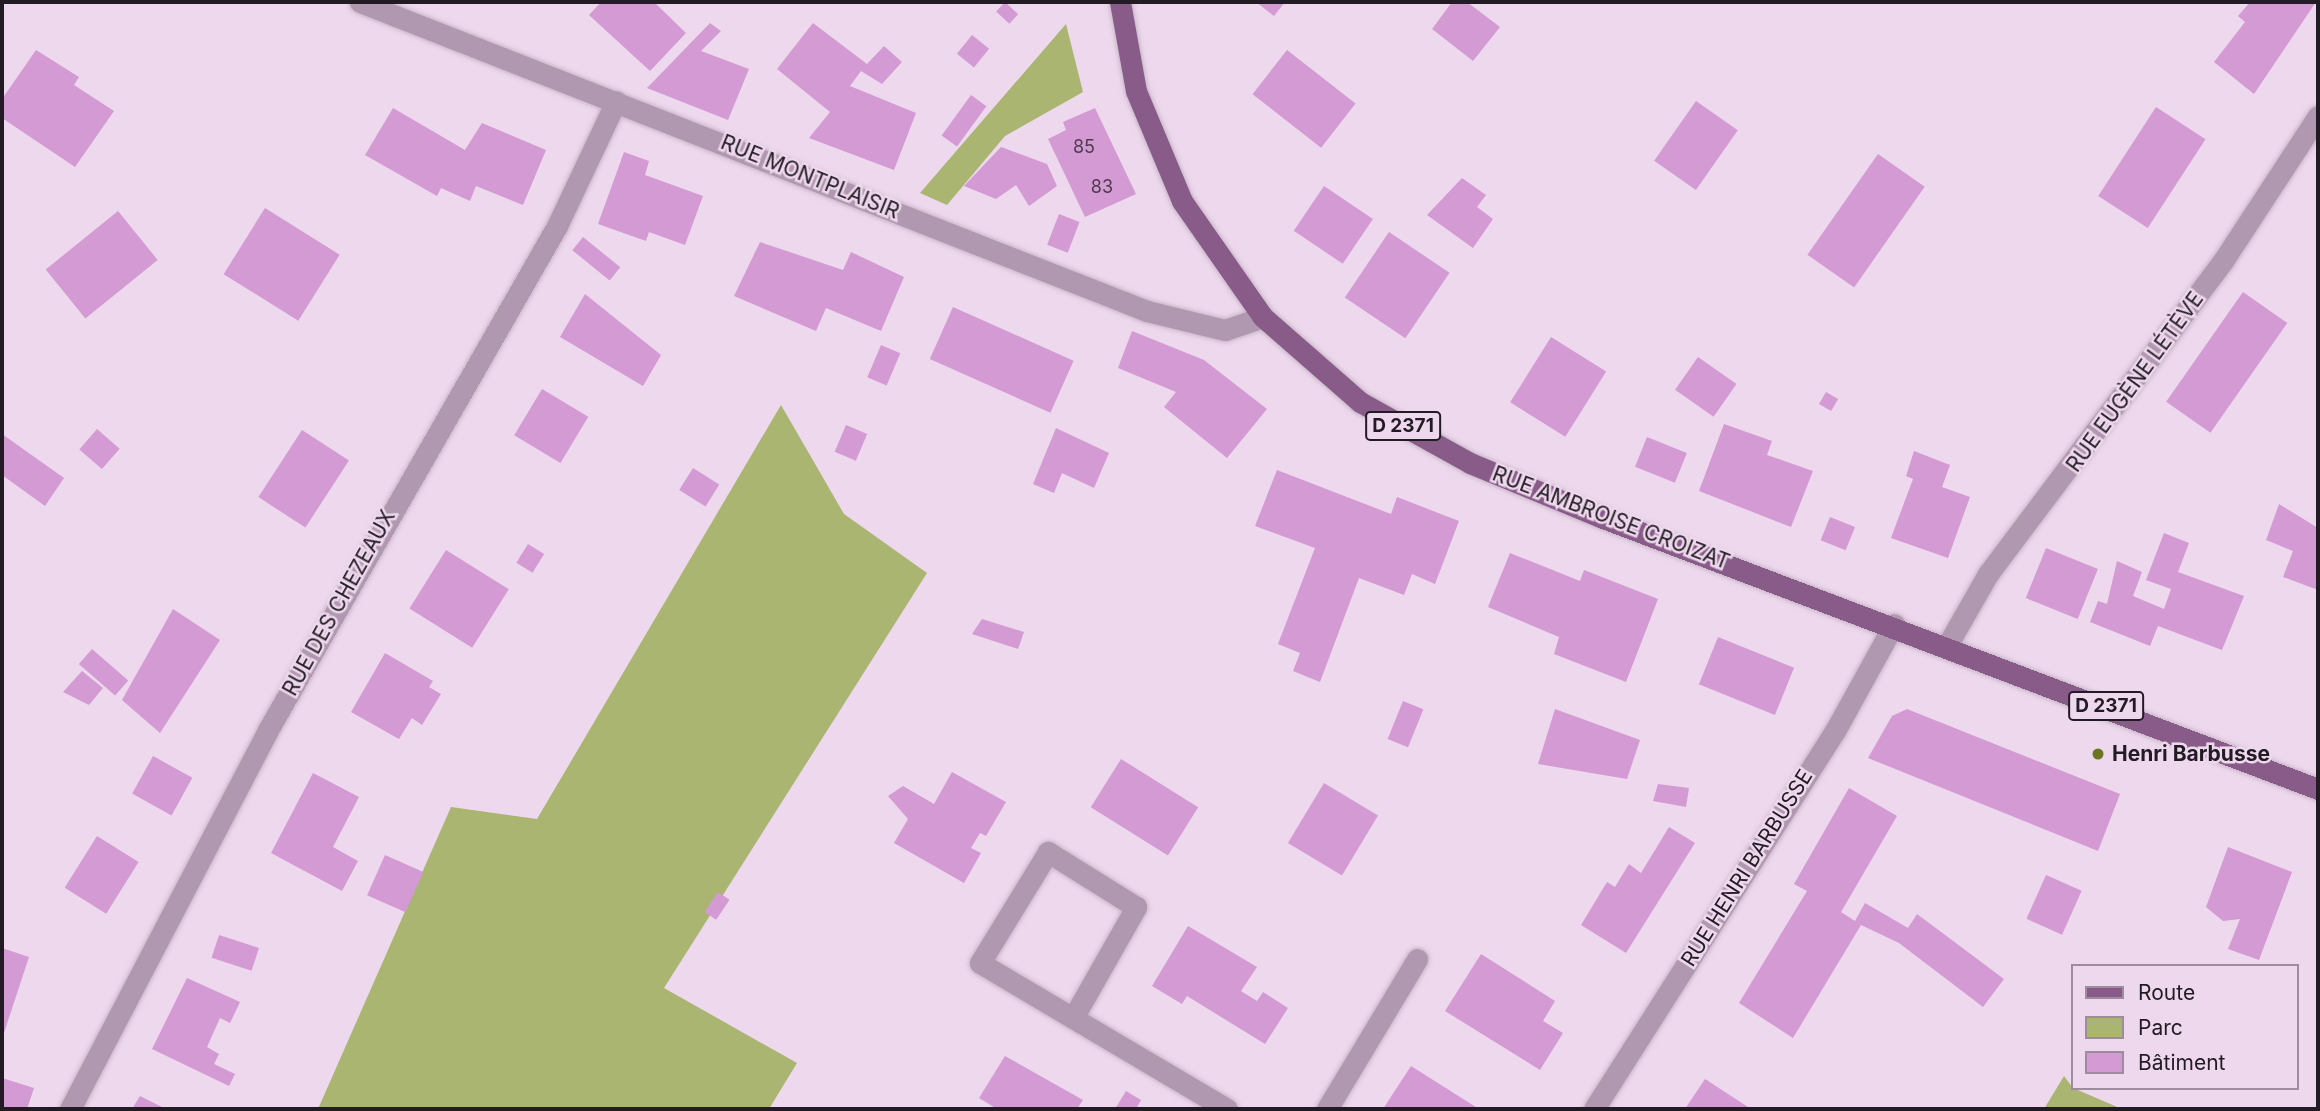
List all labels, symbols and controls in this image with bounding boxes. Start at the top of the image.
street label: RUE MONTPLAISIR [717,130,903,224]
house number: 85 [1073,136,1095,158]
house number: 83 [1091,176,1113,198]
street label: RUE EUGÈNE LÉTÈVE [2061,287,2209,477]
road number: D 2371 [1364,410,1442,442]
street label: RUE AMBROISE CROIZAT [1489,461,1733,575]
street label: RUE DES CHEZEAUX [277,506,401,700]
road number: D 2371 [2068,691,2144,722]
place label: Henri Barbusse [2112,741,2270,767]
marker: Henri Barbusse [2090,746,2106,762]
street label: RUE HENRI BARBUSSE [1676,765,1818,971]
legend [2072,964,2299,1090]
text: Route [2138,980,2195,1005]
text: Parc [2138,1015,2183,1040]
text: Bâtiment [2138,1050,2225,1075]

